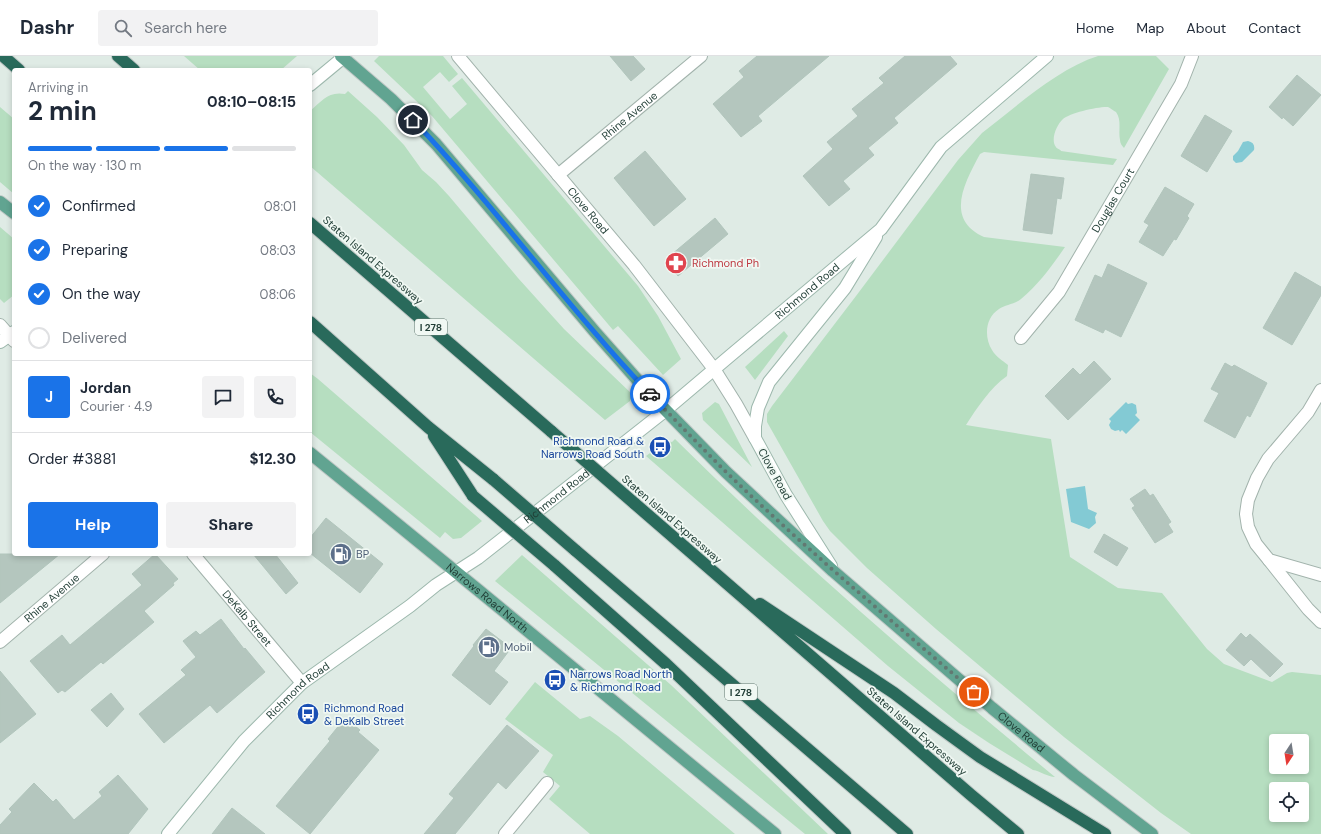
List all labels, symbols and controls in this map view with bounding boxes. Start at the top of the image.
search box [98,10,378,46]
text: Dashr [20,15,74,40]
icon: search [112,17,134,39]
text: Search here [144,18,227,38]
text: Home [1076,19,1114,37]
text: Map [1136,19,1164,37]
text: About [1186,19,1226,37]
text: Contact [1248,19,1301,37]
text: Arriving in [28,79,88,96]
street label: Rhine Avenue [599,88,660,143]
text: 08:10–08:15 [207,92,296,112]
text: 2 min [28,94,97,128]
pin [396,103,430,137]
icon: home [402,109,424,131]
text: On the way · 130 m [28,157,141,174]
street label: Douglas Court [1088,165,1137,235]
street label: Clove Road [564,184,612,237]
icon: check [28,195,50,217]
text: Confirmed [62,196,136,216]
text: 08:01 [264,198,296,215]
street label: Staten Island Expressway [320,213,426,307]
icon: check [28,239,50,261]
text: Preparing [62,240,128,260]
text: 08:03 [260,242,296,259]
pharmacy icon: Richmond Ph [663,250,689,276]
place label: Richmond Ph [692,256,759,270]
street label: Richmond Road [772,260,842,322]
icon: check [28,283,50,305]
text: On the way [62,284,141,304]
text: 08:06 [260,286,296,303]
road number: I 278 [415,319,447,335]
text: Delivered [62,328,127,348]
courier [630,374,670,414]
button: chat [202,376,244,418]
button: phone [254,376,296,418]
text: Jordan [80,378,131,398]
icon: car [639,383,661,405]
text: J [45,387,53,407]
text: Courier · 4.9 [80,398,152,415]
place label: Richmond Road & Narrows Road South [541,434,644,461]
bus stop icon: Richmond Road & Narrows Road South [647,434,673,460]
street label: Clove Road [755,446,795,502]
text: Order #3881 [28,449,116,469]
text: $12.30 [249,449,296,469]
street label: Richmond Road [521,466,592,526]
street label: Staten Island Expressway [619,472,725,566]
button: Help [28,502,158,548]
button: Share [166,502,296,548]
fuel station icon: BP [328,541,354,567]
place label: BP [356,547,369,561]
street label: Narrows Road North [443,560,531,636]
street label: Rhine Avenue [21,570,82,625]
street label: DeKalb Street [219,587,275,649]
fuel station icon: Mobil [476,634,502,660]
place label: Mobil [504,640,532,654]
street label: Richmond Road [263,659,332,722]
bus stop icon: Narrows Road North & Richmond Road [542,667,568,693]
place label: Narrows Road North & Richmond Road [570,667,672,694]
pin [957,675,991,709]
icon: bag [963,681,985,703]
road number: I 278 [725,684,757,700]
street label: Staten Island Expressway [864,684,970,778]
bus stop icon: Richmond Road & DeKalb Street [295,701,321,727]
place label: Richmond Road & DeKalb Street [324,701,404,728]
street label: Clove Road [995,708,1048,755]
north arrow [1269,734,1309,774]
map controls [1269,734,1309,822]
button: locate [1269,782,1309,822]

